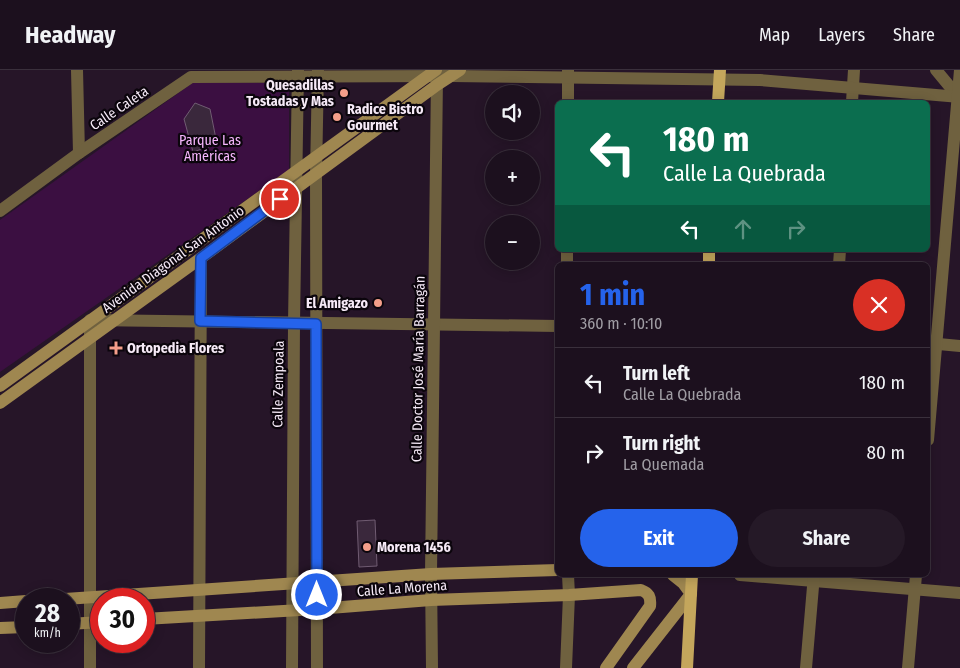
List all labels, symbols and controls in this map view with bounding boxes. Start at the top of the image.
text: Headway [25,21,116,49]
text: Map [759,24,790,46]
text: Layers [818,24,865,46]
text: Share [893,24,935,46]
place label: Quesadillas Tostadas y Mas [246,77,334,110]
street label: Calle Caleta [87,83,152,134]
map controls [485,85,540,270]
button: sound [485,85,540,140]
marker: Quesadillas Tostadas y Mas [338,87,350,99]
place label: Radice Bistro Gourmet [347,101,424,134]
marker: Radice Bistro Gourmet [331,111,343,123]
text: 180 m [663,118,749,160]
icon: left [580,120,645,185]
park label: Parque Las Américas [179,132,241,165]
button: + [485,150,540,205]
text: Calle La Quebrada [663,160,826,187]
pin [259,178,301,220]
icon: arrive [266,185,294,213]
street label: Avenida Diagonal San Antonio [99,202,248,317]
button: − [485,215,540,270]
icon: left [676,215,704,243]
icon: ahead [729,215,757,243]
icon: right [782,215,810,243]
street label: Calle Doctor José María Barragán [408,276,429,462]
text: 1 min [580,277,645,313]
button: close [853,279,905,331]
place label: El Amigazo [306,295,369,312]
marker: El Amigazo [372,297,384,309]
text: 360 m · 10:10 [580,314,662,333]
place label: Ortopedia Flores [127,340,224,357]
street label: Calle Zempoala [269,340,288,428]
marker: Ortopedia Flores [109,341,123,355]
text: Turn left [623,362,690,385]
icon: left [580,369,608,397]
text: 180 m [859,371,905,394]
text: Calle La Quebrada [623,385,741,404]
text: Turn right [623,432,700,455]
icon: right [580,439,608,467]
text: 80 m [867,441,905,464]
text: La Quemada [623,455,704,474]
button: Exit [580,509,738,567]
button: Share [748,509,905,567]
place label: Morena 1456 [377,539,451,556]
marker: Morena 1456 [361,541,373,553]
position arrow [290,568,342,620]
street label: Calle La Morena [356,577,448,600]
speed limit sign: 30 [90,588,155,653]
text: 28 [35,599,60,629]
text: km/h [34,626,61,640]

